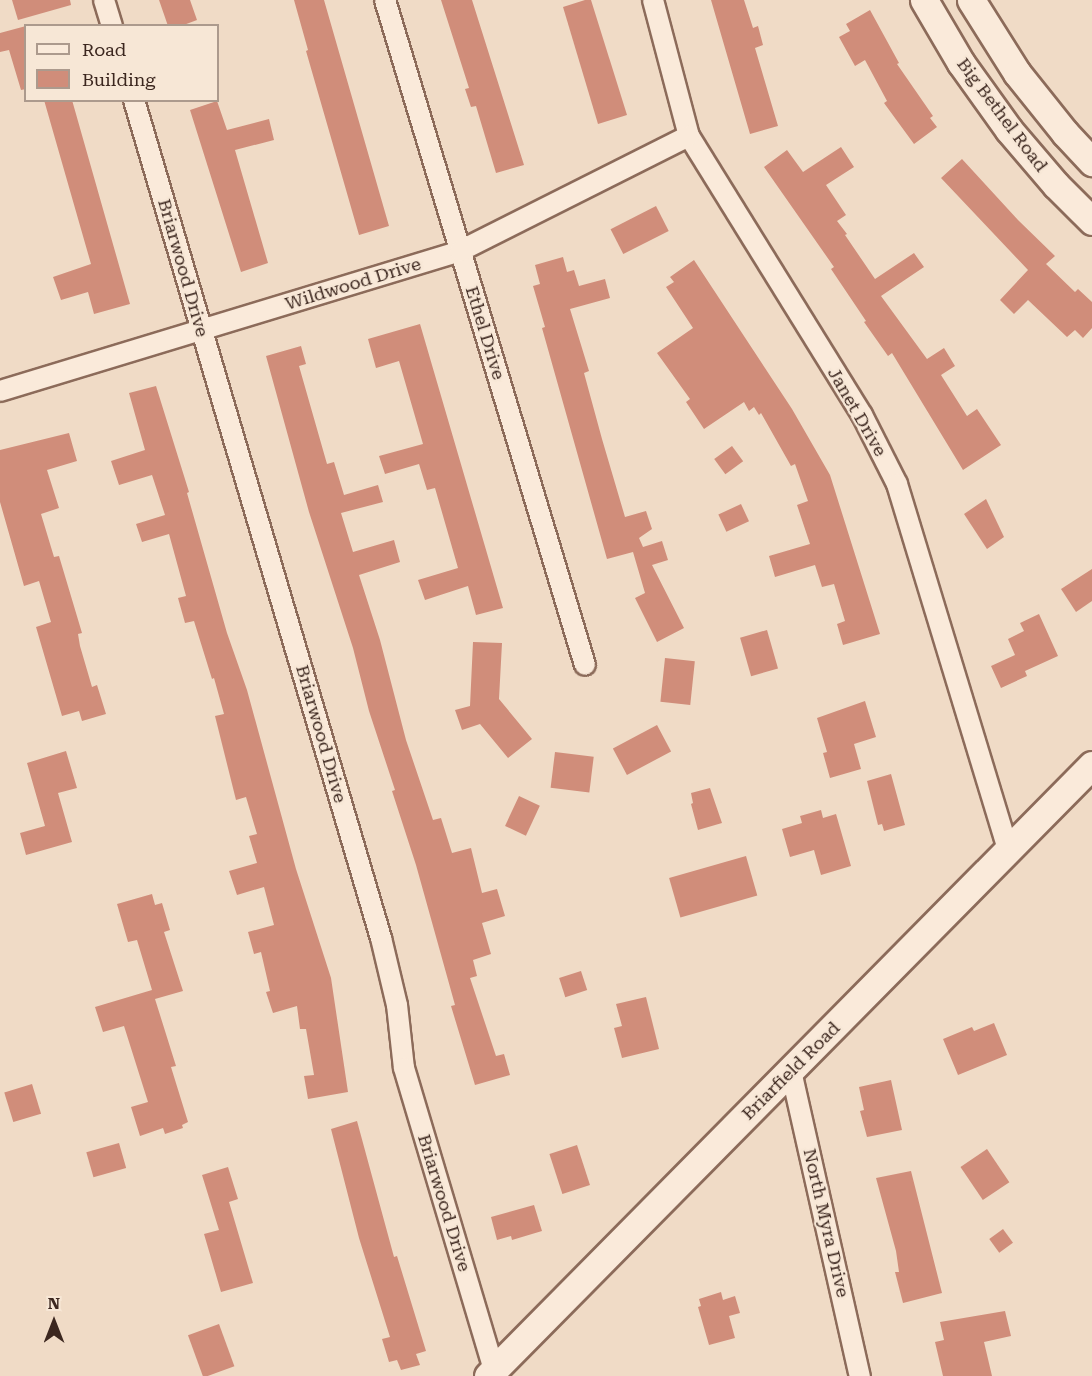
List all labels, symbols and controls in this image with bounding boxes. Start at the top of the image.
legend [24,24,219,102]
text: Road [82,39,126,60]
street label: Big Bethel Road [952,54,1052,176]
text: Building [82,69,156,90]
street label: Briarwood Drive [153,197,213,339]
street label: Wildwood Drive [283,253,423,315]
street label: Ethel Drive [461,284,509,382]
street label: Janet Drive [823,364,891,460]
street label: Briarwood Drive [291,663,351,805]
street label: Briarfield Road [737,1017,845,1125]
street label: Briarwood Drive [413,1132,475,1274]
street label: North Myra Drive [798,1146,854,1300]
north arrow [24,1292,84,1352]
text: N [48,1294,60,1313]

